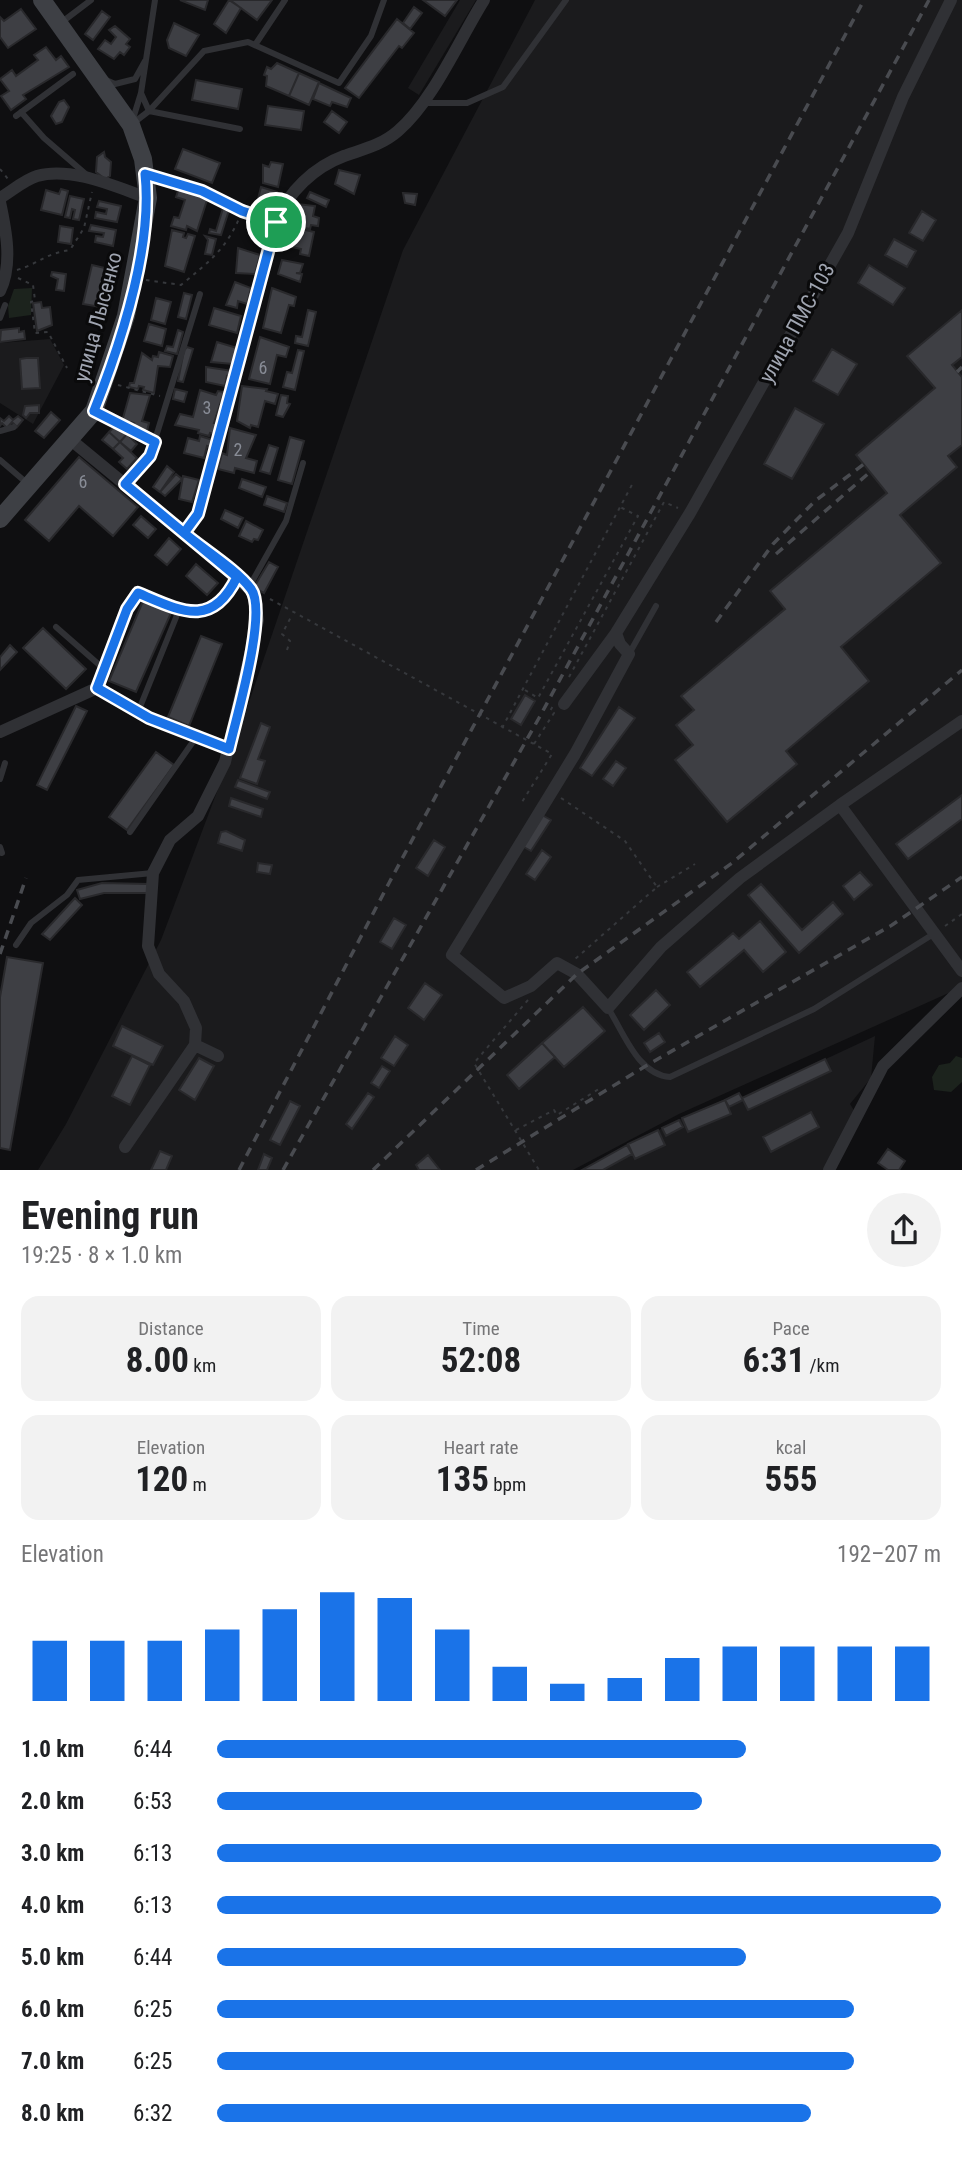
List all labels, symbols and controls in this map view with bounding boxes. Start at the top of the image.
pin [246,192,306,252]
icon: arrive [257,203,295,241]
street label: улица Лысенко [69,249,127,385]
street label: улица ПМС-103 [754,259,840,387]
house number: 6 [259,357,267,378]
house number: 3 [203,397,211,418]
house number: 2 [234,439,243,460]
house number: 6 [79,471,87,492]
button: share [867,1193,941,1267]
text: Evening run [21,1194,199,1238]
text: 19:25 · 8 × 1.0 km [21,1242,182,1269]
text: Distance [138,1317,204,1340]
text: Time [462,1317,500,1340]
text: Pace [772,1317,810,1340]
text: 8.00 [126,1340,189,1381]
text: 52:08 [441,1340,521,1381]
text: 6:31 [743,1340,805,1381]
text: km [189,1354,216,1377]
text: /km [805,1354,839,1377]
text: Elevation [137,1436,205,1459]
text: Heart rate [443,1436,519,1459]
text: kcal [776,1436,806,1459]
text: 120 [135,1459,188,1500]
text: 135 [436,1459,489,1500]
text: 555 [764,1459,818,1500]
text: m [188,1473,207,1496]
text: bpm [489,1473,526,1496]
text: Elevation [21,1541,104,1568]
text: 192–207 m [837,1541,941,1568]
text: 1.0 km [21,1736,84,1763]
text: 6:44 [133,1736,172,1763]
text: 2.0 km [21,1788,84,1815]
text: 6:53 [133,1788,172,1815]
text: 3.0 km [21,1840,84,1867]
text: 6:13 [133,1840,172,1867]
text: 4.0 km [21,1892,84,1919]
text: 6:13 [133,1892,172,1919]
text: 5.0 km [21,1944,84,1971]
text: 6:44 [133,1944,172,1971]
text: 6.0 km [21,1996,84,2023]
text: 6:25 [133,1996,172,2023]
text: 7.0 km [21,2048,84,2075]
text: 6:25 [133,2048,172,2075]
text: 8.0 km [21,2100,84,2127]
text: 6:32 [133,2100,172,2127]

